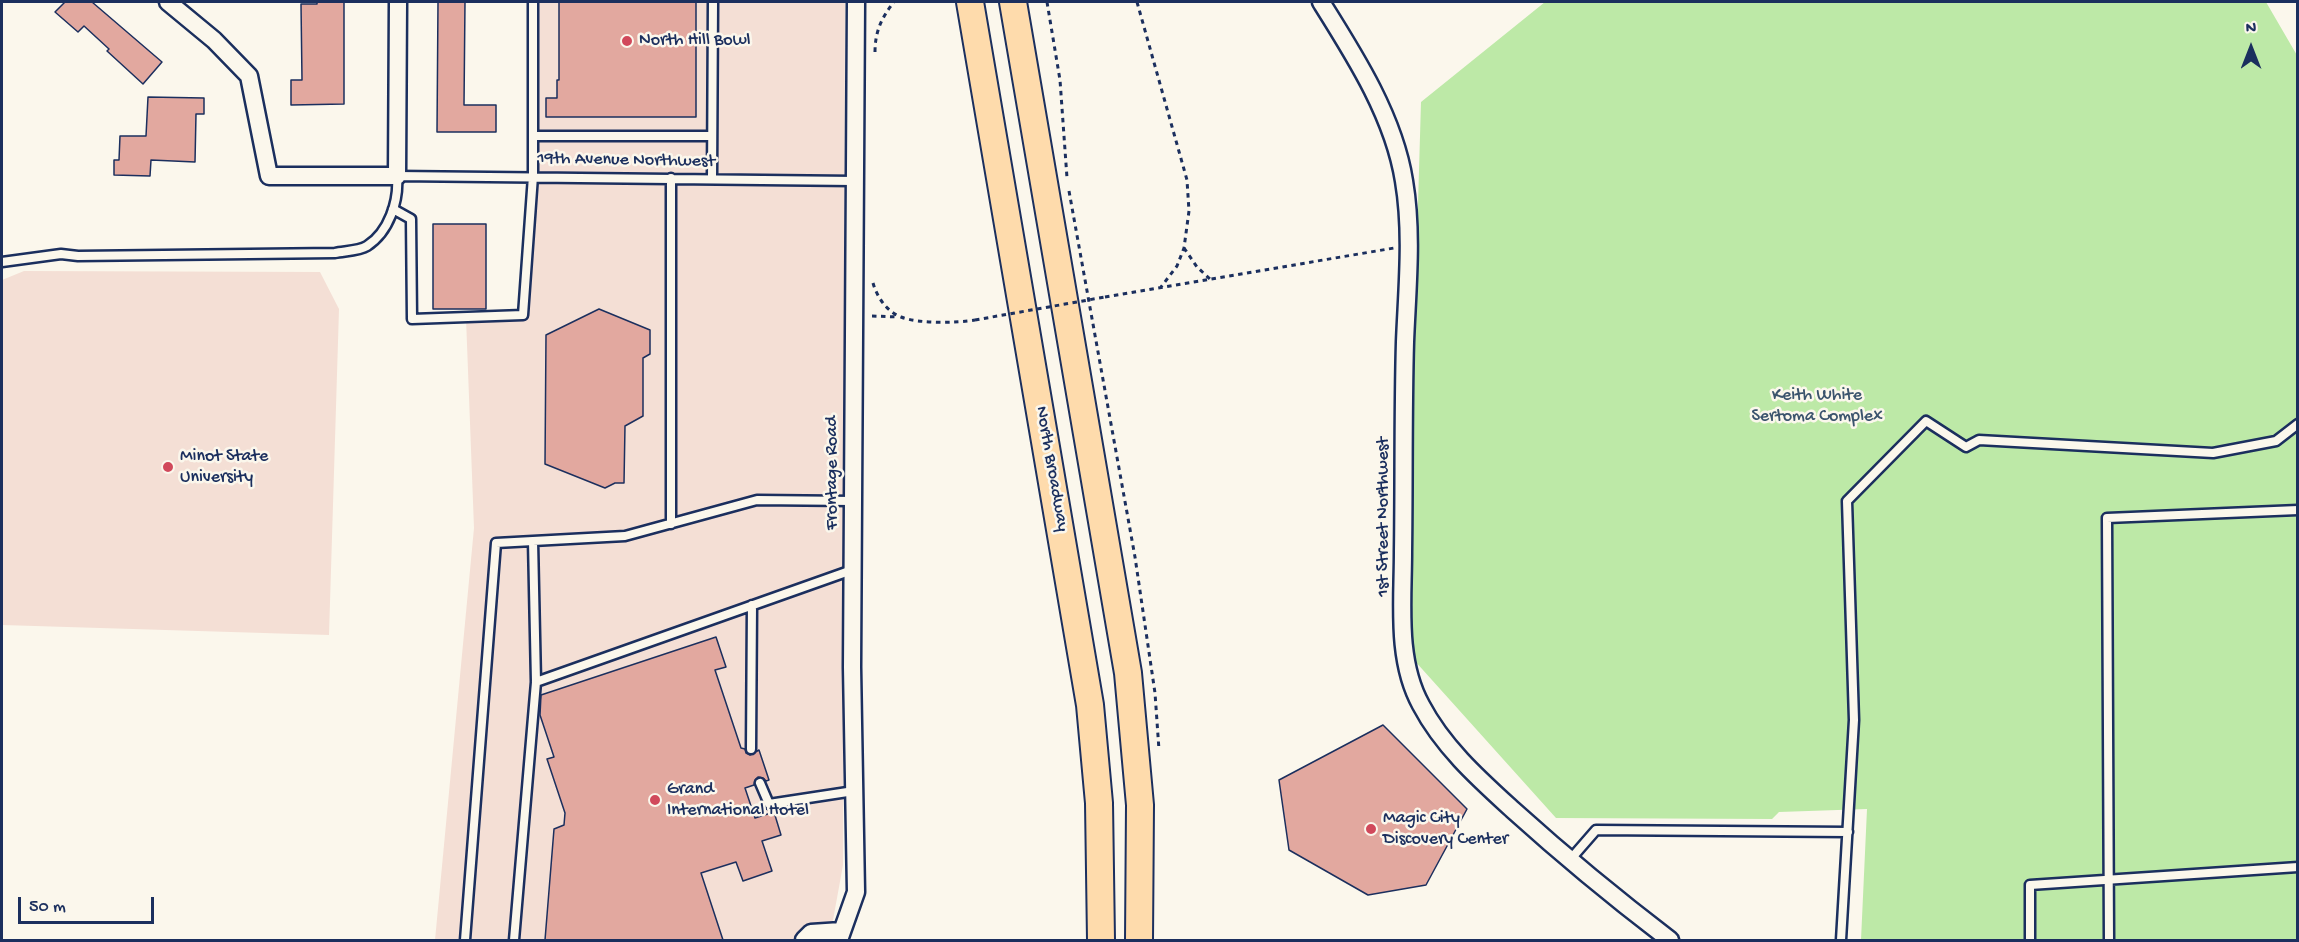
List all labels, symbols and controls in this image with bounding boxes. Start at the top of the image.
north arrow [2221,18,2281,78]
text: N [2246,20,2256,39]
place label: North Hill Bowl [639,30,751,52]
marker: North Hill Bowl [620,34,634,48]
street label: 19th Avenue Northwest [537,149,715,173]
park label: Keith White Sertoma Complex [1751,385,1883,428]
street label: North Broadway [1029,405,1073,533]
street label: Frontage Road [822,416,844,530]
street label: 1st Street Northwest [1373,437,1395,597]
place label: Minot State University [180,446,268,488]
marker: Minot State University [161,460,175,474]
place label: Grand International Hotel [667,779,809,822]
marker: Grand International Hotel [648,793,662,807]
place label: Magic City Discovery Center [1383,808,1508,850]
marker: Magic City Discovery Center [1364,822,1378,836]
scale bar [21,885,158,923]
text: 50 m [29,897,66,918]

